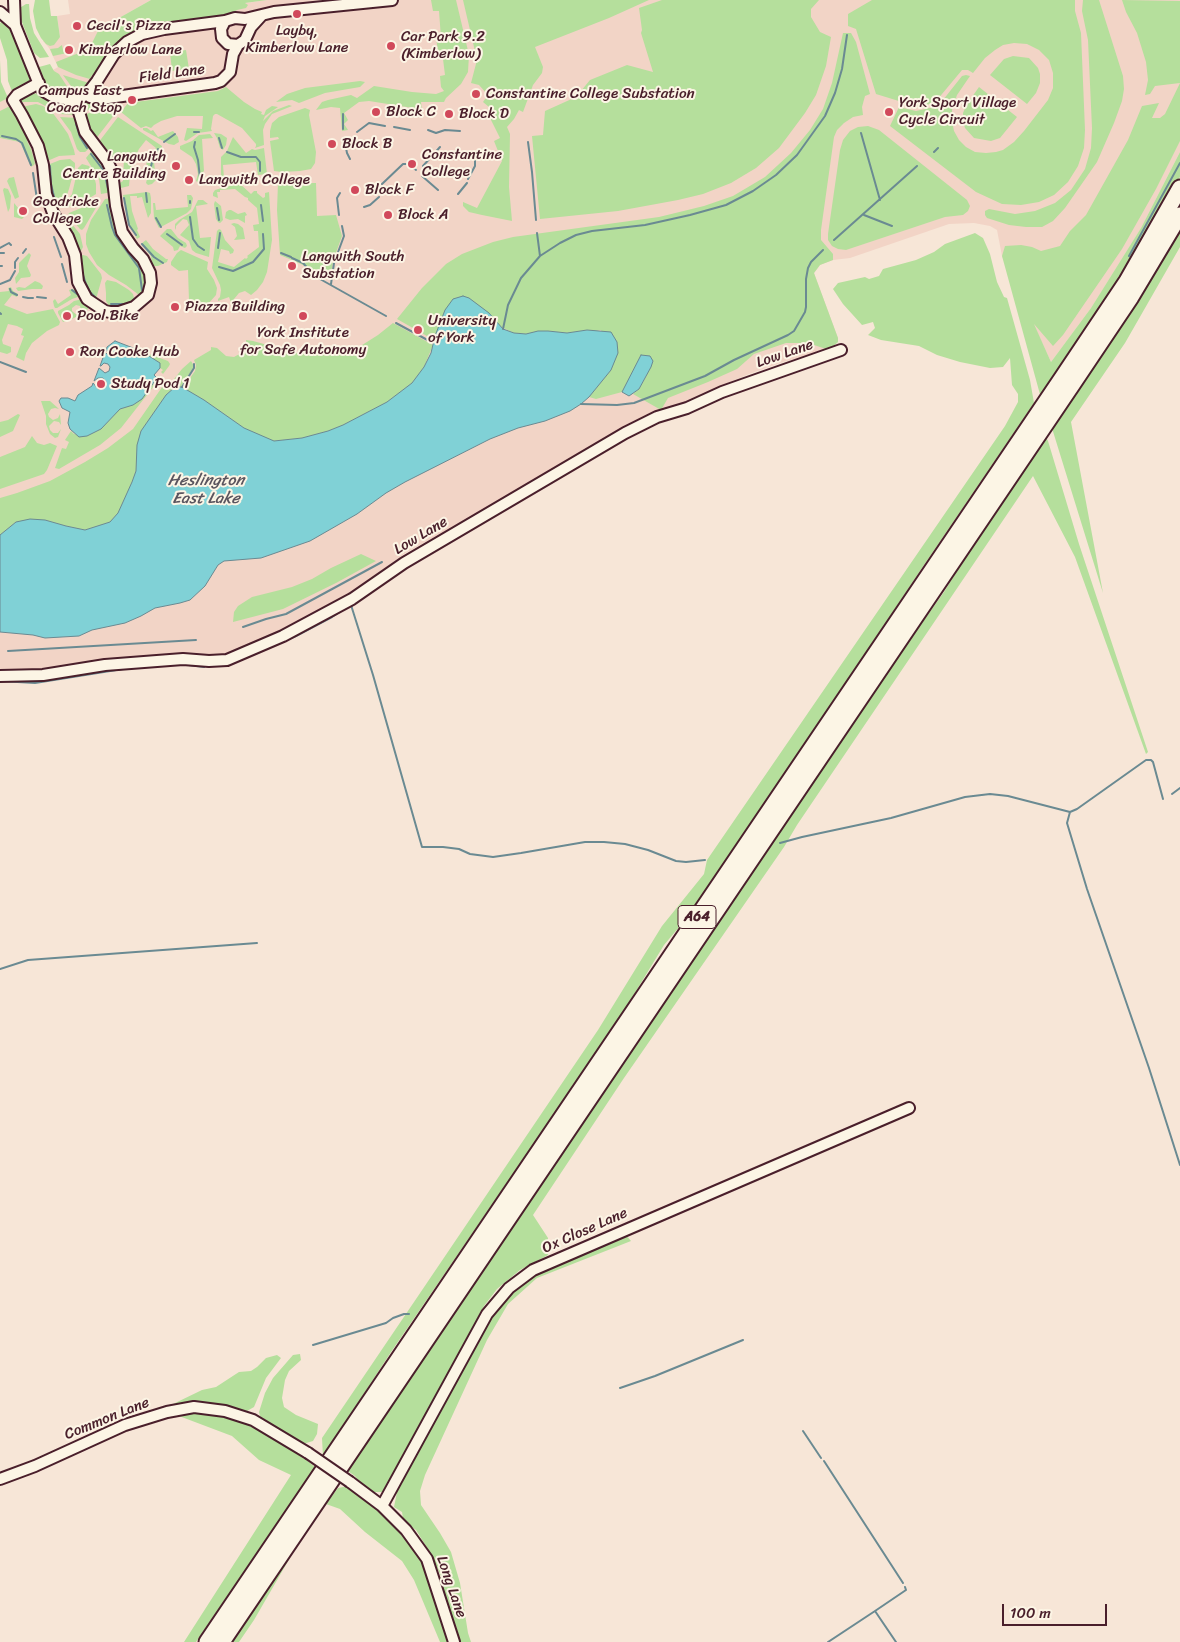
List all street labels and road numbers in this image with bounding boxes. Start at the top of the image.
street label: Field Lane [138,60,206,88]
street label: Low Lane [754,336,816,372]
street label: Low Lane [391,513,451,559]
road number: A64 [678,906,716,929]
street label: Ox Close Lane [540,1204,630,1258]
street label: Common Lane [62,1394,152,1444]
street label: Long Lane [432,1554,470,1620]

